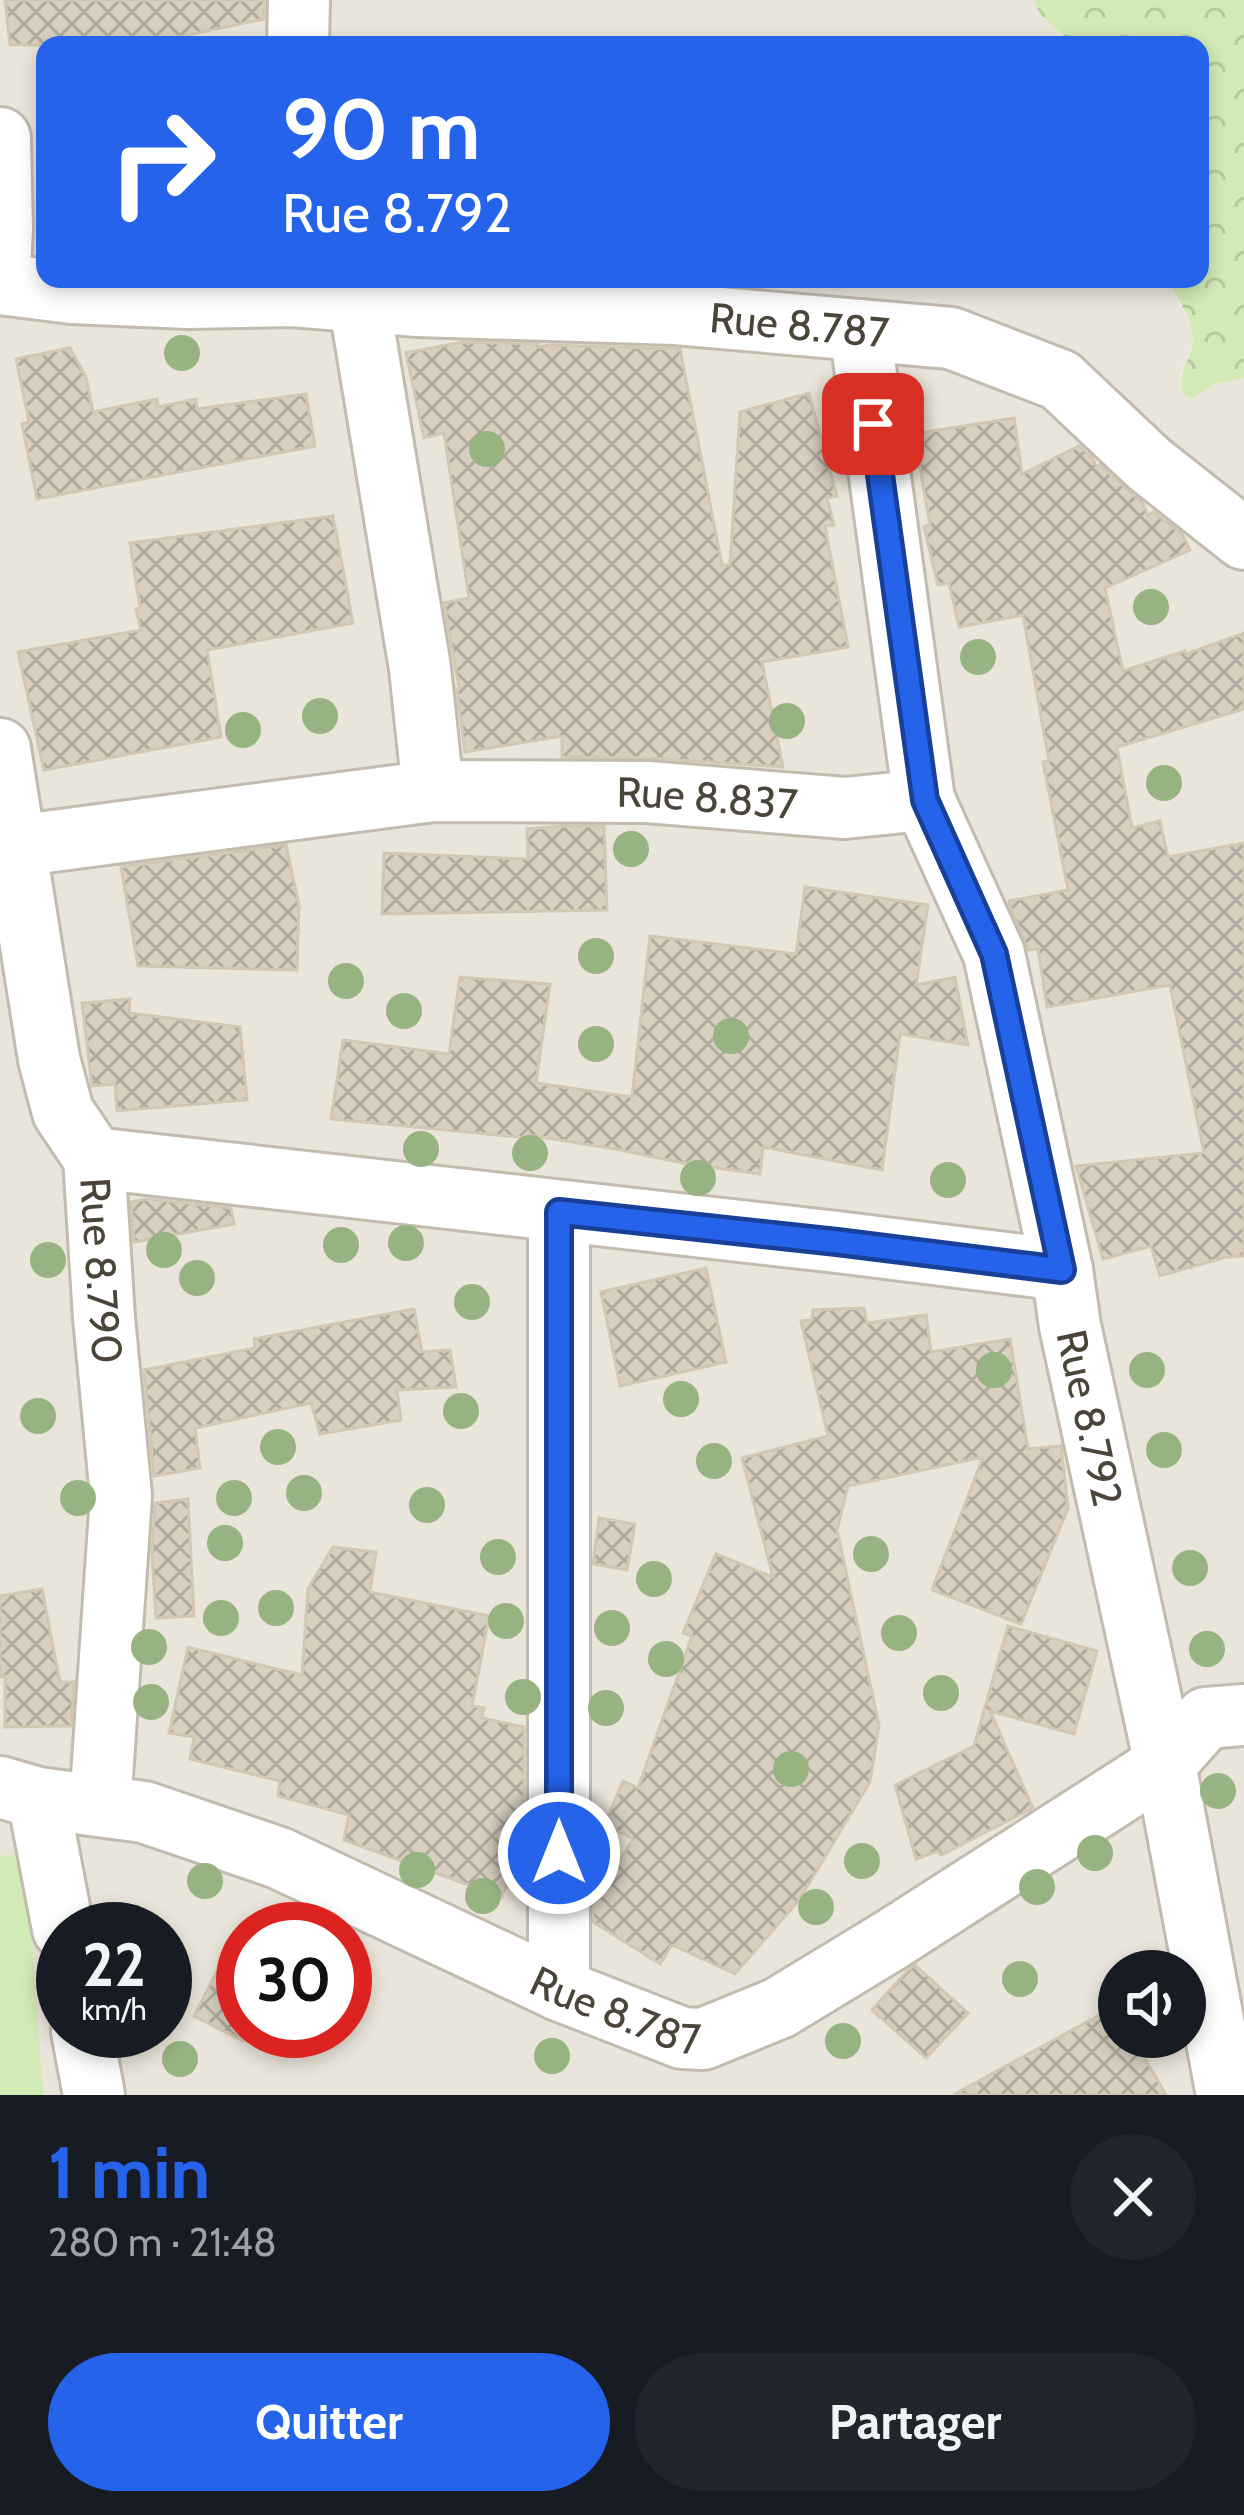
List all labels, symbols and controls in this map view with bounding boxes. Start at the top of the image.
text: 90 m [282,78,480,180]
icon: right [84,84,240,240]
text: Rue 8.792 [282,180,512,246]
street label: Rue 8.787 [708,291,891,358]
pin [822,373,924,475]
icon: arrive [840,391,906,457]
street label: Rue 8.837 [616,766,800,830]
street label: Rue 8.790 [69,1176,134,1366]
street label: Rue 8.792 [1046,1325,1134,1511]
position arrow [496,1790,622,1916]
speed limit sign: 30 [216,1902,372,2058]
text: 22 [82,1928,146,2001]
map controls [1098,1950,1206,2058]
button: sound [1098,1950,1206,2058]
street label: Rue 8.787 [522,1954,702,2065]
text: km/h [81,1991,147,2028]
text: 1 min [48,2129,210,2216]
button: close [1070,2134,1196,2260]
text: 280 m · 21:48 [48,2218,277,2266]
button: Quitter [48,2353,610,2491]
button: Partager [634,2353,1196,2491]

